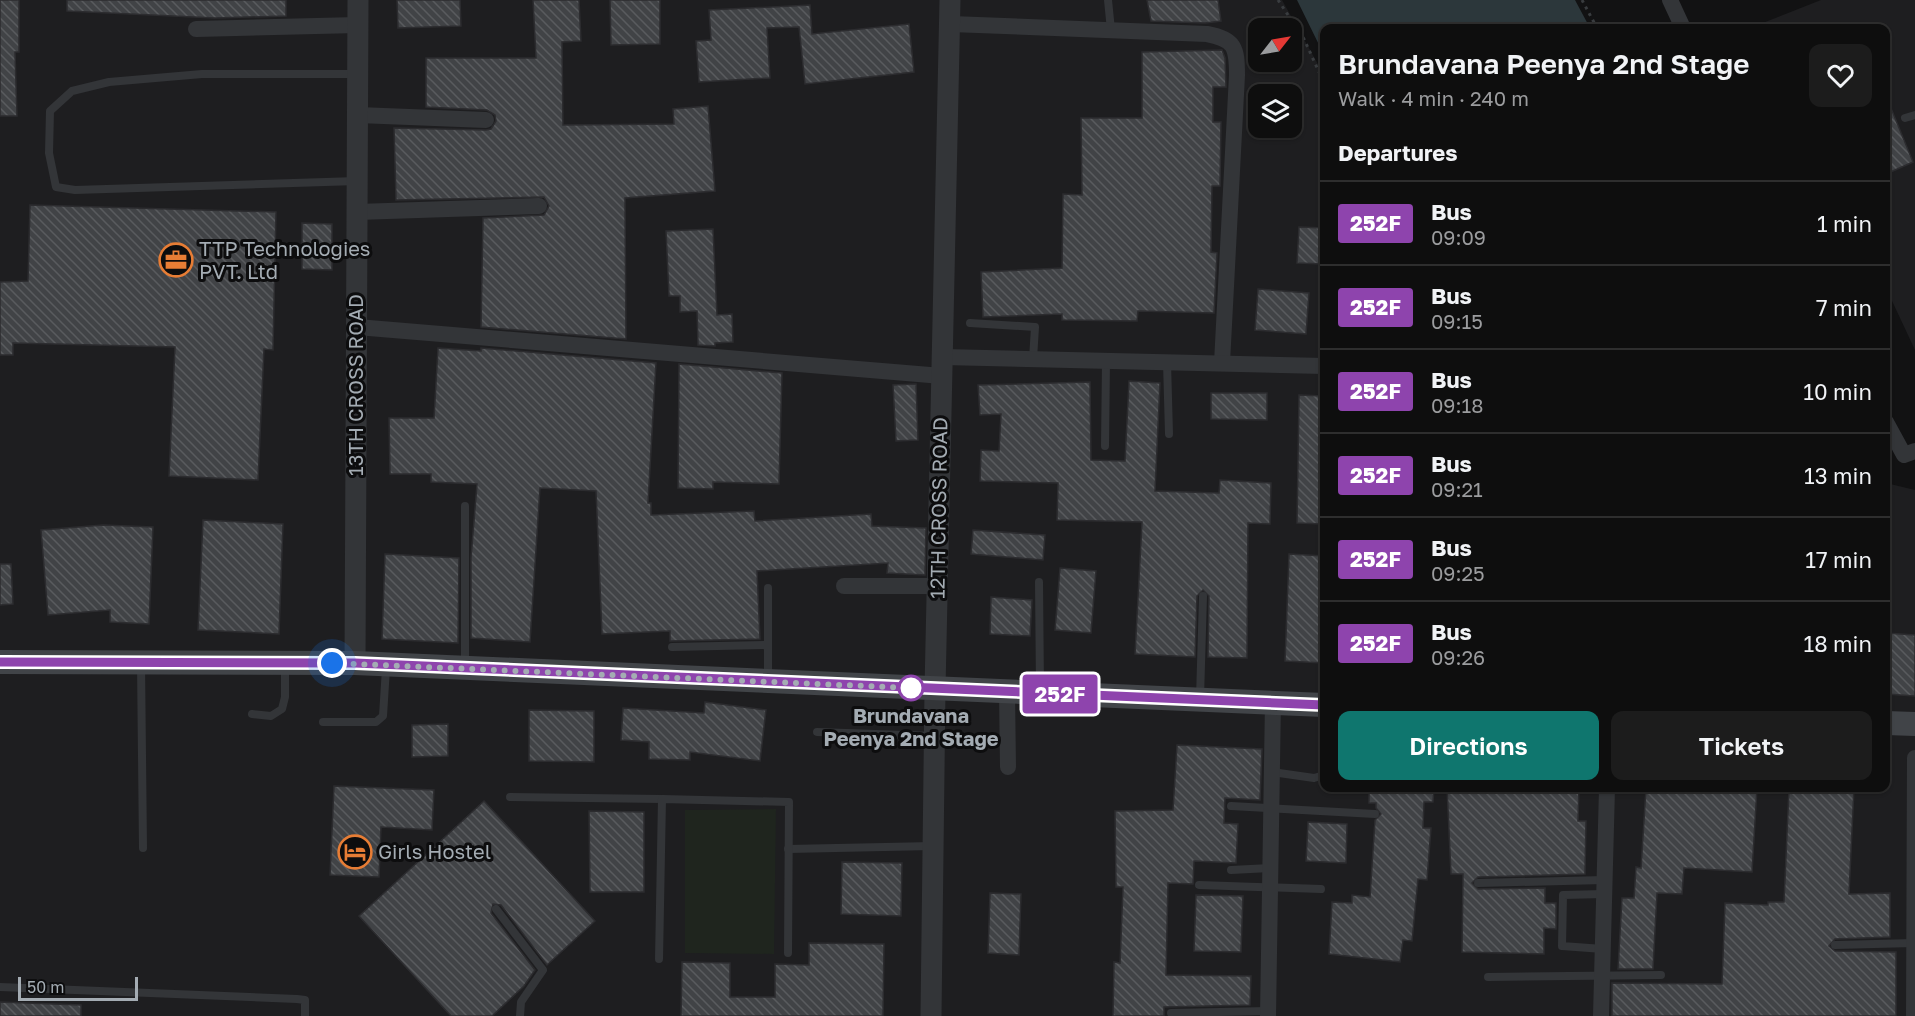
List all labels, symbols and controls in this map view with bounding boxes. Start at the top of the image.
north arrow [1248,18,1302,72]
map controls [1248,18,1302,138]
button: heart [1809,44,1872,107]
text: Brundavana Peenya 2nd Stage [1338,47,1750,80]
button: layers [1248,84,1302,138]
text: Walk · 4 min · 240 m [1338,86,1529,110]
text: Departures [1338,139,1457,166]
text: Bus [1431,198,1472,225]
text: 252F [1350,210,1401,236]
text: 1 min [1817,210,1872,237]
text: 09:09 [1431,225,1486,249]
place label: TTP Technologies PVT. Ltd [199,236,370,283]
office icon: TTP Technologies PVT. Ltd [158,242,194,278]
text: Bus [1431,282,1472,309]
street label: 13TH CROSS ROAD [343,294,367,476]
text: 252F [1350,294,1401,320]
text: 7 min [1816,294,1872,321]
text: 09:15 [1431,309,1483,333]
text: Bus [1431,366,1472,393]
text: 252F [1350,378,1401,404]
text: 10 min [1803,378,1872,405]
text: 09:18 [1431,393,1483,417]
street label: 12TH CROSS ROAD [924,417,952,599]
text: Bus [1431,450,1472,477]
text: 252F [1350,462,1401,488]
text: 13 min [1804,462,1872,489]
text: 09:21 [1431,477,1483,501]
text: Bus [1431,534,1472,561]
text: 252F [1350,546,1401,572]
text: 17 min [1805,546,1872,573]
text: 09:25 [1431,561,1485,585]
text: Bus [1431,618,1472,645]
text: 252F [1350,630,1401,656]
text: 18 min [1804,630,1872,657]
text: 09:26 [1431,645,1485,669]
your location [317,648,347,678]
line badge: 252F [1018,674,1102,714]
marker: Brundavana Peenya 2nd Stage [898,675,924,701]
text: 252F [1035,681,1085,707]
place label: Brundavana Peenya 2nd Stage [823,703,999,750]
button: Directions [1338,711,1599,780]
button: Tickets [1611,711,1872,780]
hotel icon: Girls Hostel [337,834,373,870]
place label: Girls Hostel [378,839,491,863]
scale bar [18,974,138,1002]
text: 50 m [27,977,64,997]

